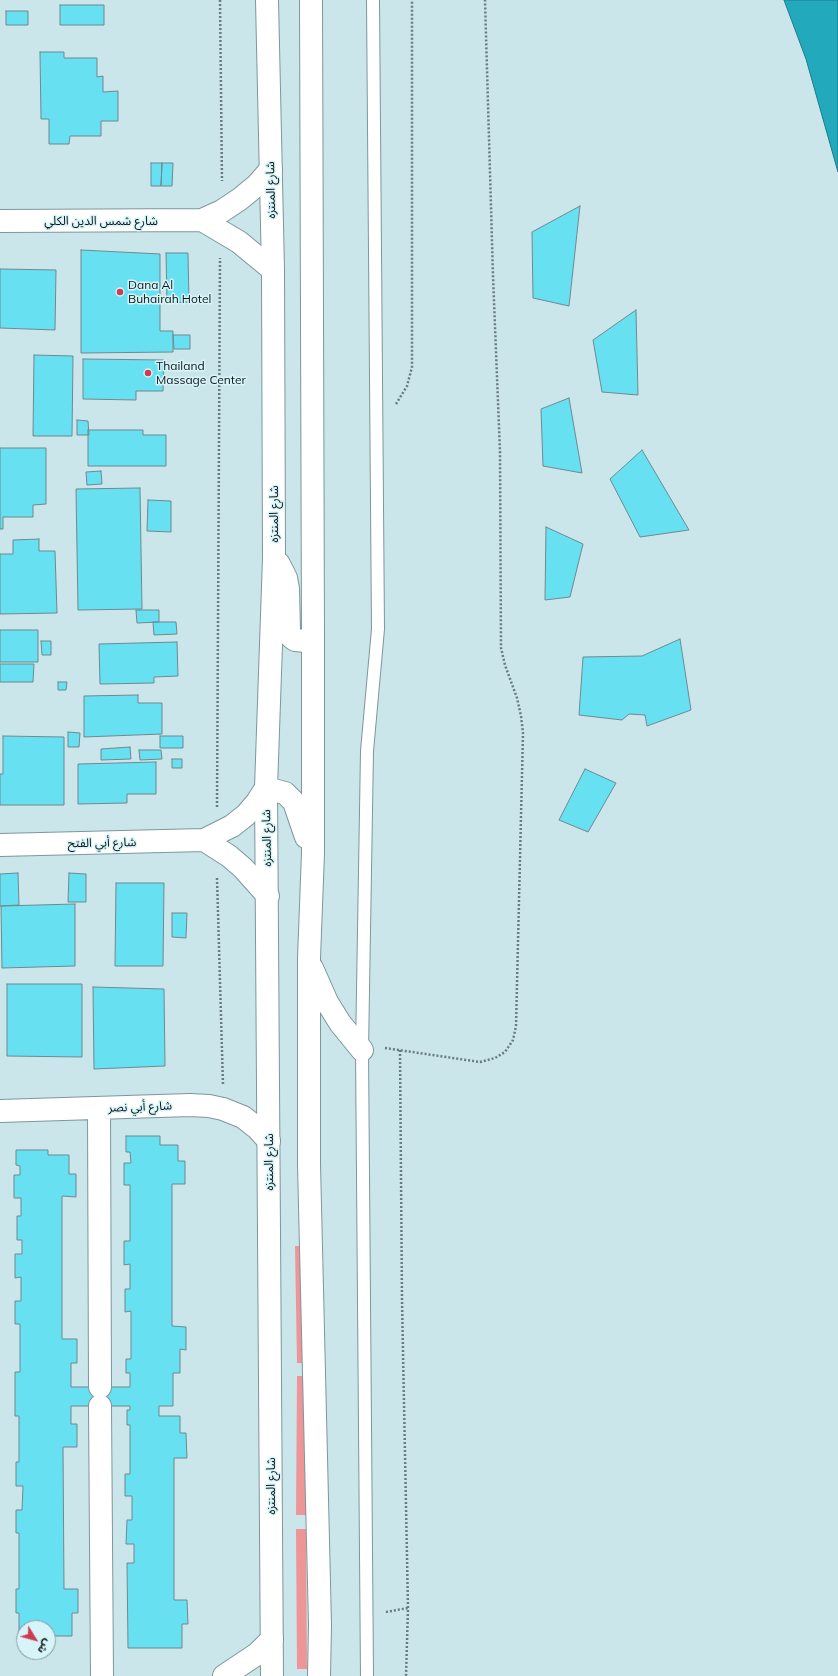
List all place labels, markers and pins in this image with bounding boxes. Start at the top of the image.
place label: Dana Al Buhairah Hotel [128,278,211,306]
marker: Dana Al Buhairah Hotel [115,287,125,297]
place label: Thailand Massage Center [156,359,246,387]
marker: Thailand Massage Center [143,368,153,378]

